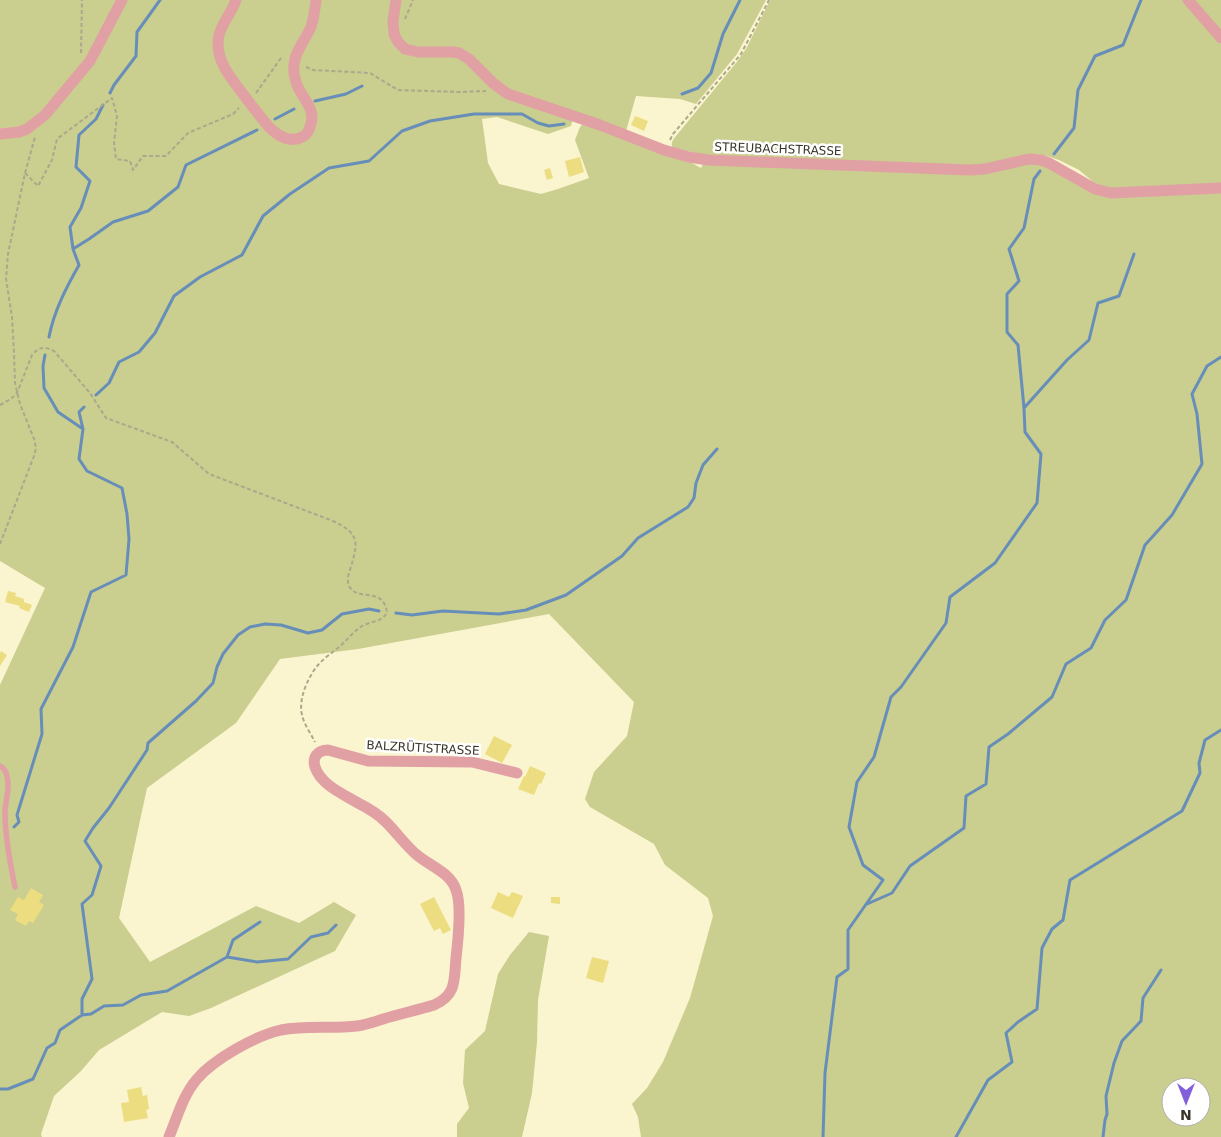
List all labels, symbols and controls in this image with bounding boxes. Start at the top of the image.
street label: STREUBACHSTRASSE [714,140,842,158]
street label: BALZRÜTISTRASSE [366,736,480,758]
north arrow [1161,1077,1211,1127]
text: N [1180,1107,1192,1123]

